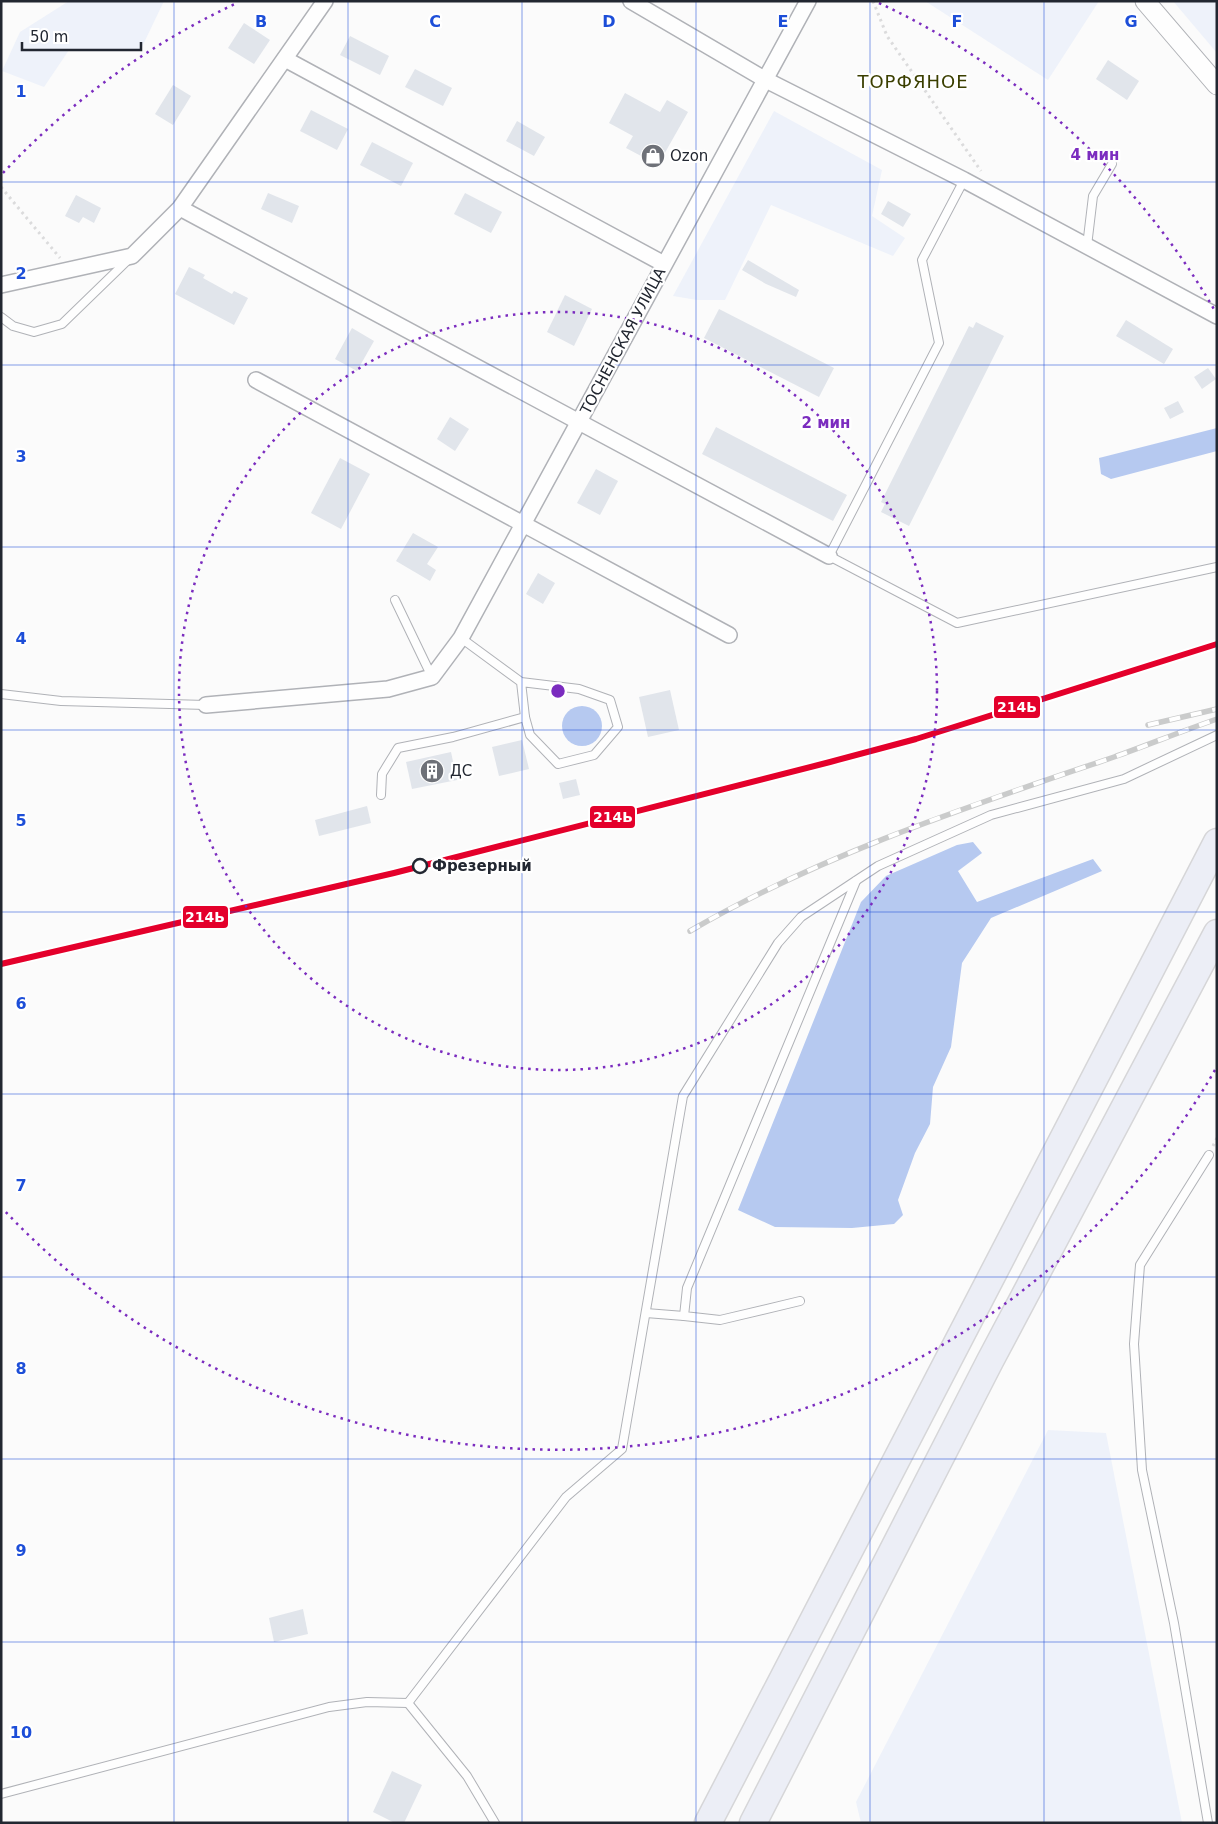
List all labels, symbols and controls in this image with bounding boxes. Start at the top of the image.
text: B [255,12,267,31]
text: C [429,12,441,31]
text: D [602,12,616,31]
text: E [778,12,788,31]
text: F [952,12,962,31]
text: G [1124,12,1138,31]
scale bar [22,20,141,52]
text: 50 m [30,28,68,46]
district label: ТОРФЯНОЕ [856,71,969,92]
text: 1 [15,82,27,101]
shop icon: Ozon [640,143,666,169]
text: 4 мин [1071,146,1119,164]
place label: Ozon [670,147,708,165]
text: 2 [15,264,27,283]
street label: ТОСНЕНСКАЯ УЛИЦА [576,264,670,418]
text: 2 мин [802,414,850,432]
text: 3 [15,447,27,466]
text: 4 [15,629,27,648]
centre of rings [549,682,567,700]
line badge: 214Ь [993,695,1041,719]
text: 214Ь [997,699,1037,715]
building icon: ДС [419,758,445,784]
place label: ДС [450,762,472,780]
line badge: 214Ь [589,805,636,829]
text: 214Ь [593,809,633,825]
text: 5 [15,811,27,830]
place label: Фрезерный [432,857,532,875]
marker: Фрезерный [412,858,428,874]
line badge: 214Ь [182,905,229,929]
text: 214Ь [185,909,225,925]
text: 6 [15,994,27,1013]
text: 7 [15,1176,27,1195]
text: 8 [15,1359,27,1378]
text: 9 [15,1541,27,1560]
text: 10 [10,1723,32,1742]

